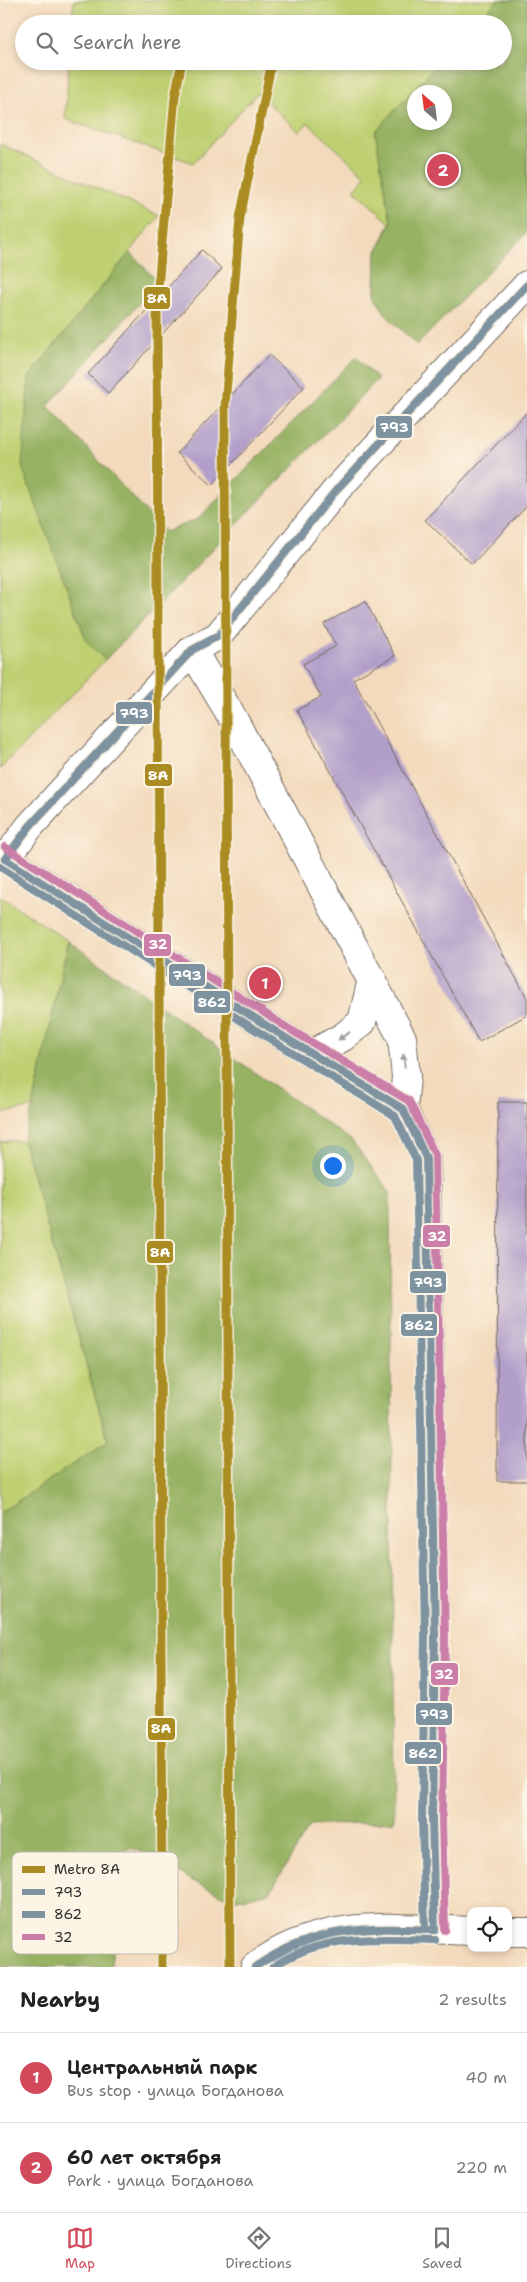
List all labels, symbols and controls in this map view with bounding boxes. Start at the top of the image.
search box [15,15,512,70]
icon: search [33,29,61,57]
text: Search here [73,30,182,55]
north arrow [407,85,452,130]
pin: 2 [427,151,459,189]
line badge: 8А [143,286,171,310]
text: 8А [147,289,168,307]
line badge: 793 [375,415,413,439]
text: 793 [379,418,409,436]
line badge: 793 [115,701,153,725]
text: 793 [119,704,149,722]
line badge: 8А [144,763,173,787]
text: 8А [148,766,169,784]
line badge: 32 [143,933,172,957]
text: 32 [148,935,168,953]
line badge: 793 [168,963,206,987]
pin: 1 [249,964,281,1002]
text: 793 [172,966,202,984]
line badge: 862 [193,990,231,1014]
text: 862 [198,993,227,1011]
one-way arrow [338,1031,351,1040]
one-way arrow [400,1053,408,1069]
your location [320,1153,346,1179]
line badge: 32 [422,1224,451,1248]
text: 32 [427,1227,447,1245]
line badge: 8А [146,1240,174,1264]
text: 8А [150,1243,171,1261]
line badge: 793 [409,1270,447,1294]
text: 793 [413,1273,443,1291]
line badge: 862 [400,1313,438,1337]
text: 862 [405,1316,434,1334]
line badge: 32 [430,1662,459,1686]
text: 32 [434,1665,454,1683]
line badge: 793 [415,1702,453,1726]
text: 793 [419,1705,449,1723]
line badge: 8А [147,1717,176,1741]
text: 8А [151,1719,172,1737]
line badge: 862 [404,1741,442,1765]
text: 862 [409,1744,438,1762]
legend [12,1852,178,1954]
text: Metro 8А [54,1860,120,1878]
text: 793 [54,1883,82,1901]
text: 862 [54,1905,82,1923]
map controls [467,1907,512,1952]
button: locate [467,1907,512,1952]
text: 32 [54,1928,73,1946]
text: Nearby [20,1986,100,2014]
text: 2 results [438,1989,507,2010]
text: Центральный парк [67,2055,257,2080]
text: 1 [32,2067,40,2088]
text: 40 m [465,2067,507,2088]
text: Bus stop · улица Богданова [67,2080,284,2101]
text: 60 лет октября [67,2145,221,2170]
text: 2 [30,2157,42,2178]
text: 220 m [455,2157,507,2178]
text: Park · улица Богданова [67,2170,254,2191]
tab: Map [65,2224,95,2272]
tab: Directions [225,2224,292,2272]
tab: Saved [422,2224,462,2272]

